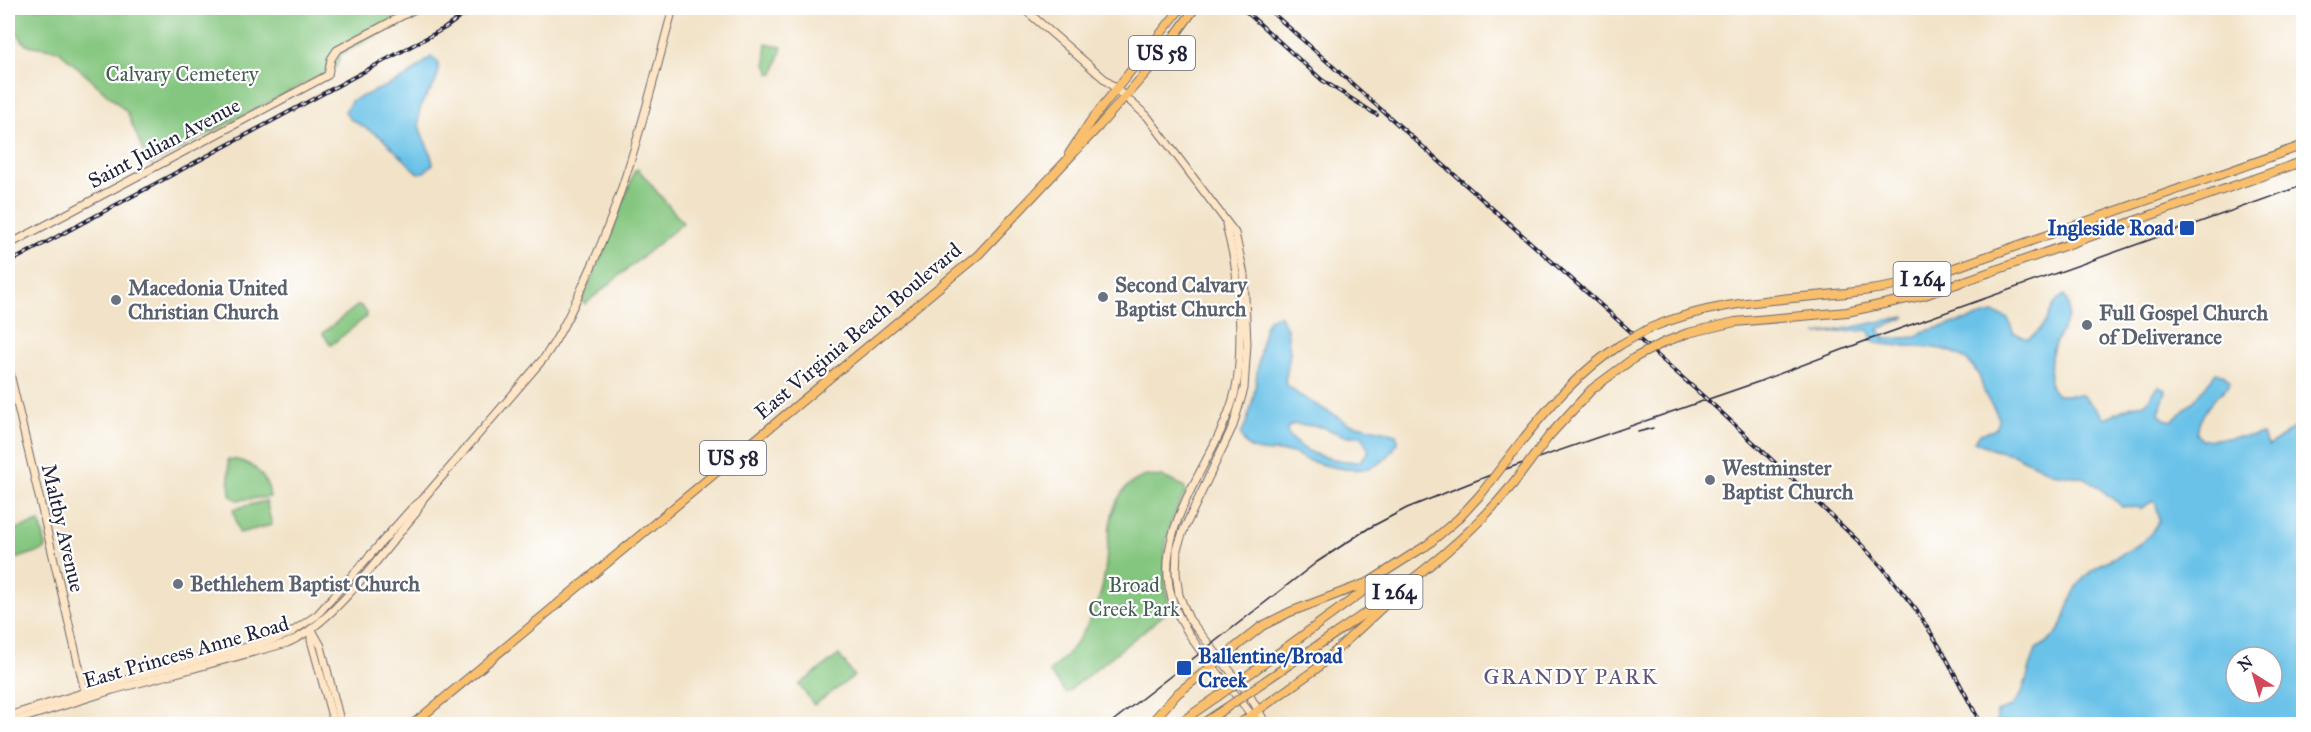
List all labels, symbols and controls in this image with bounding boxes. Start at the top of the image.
road number: US 58 [1129,36,1195,70]
park label: Calvary Cemetery [105,61,260,87]
street label: Saint Julian Avenue [84,92,245,194]
place label: Ingleside Road [2048,215,2174,241]
marker: Ingleside Road [2178,219,2196,237]
street label: East Virginia Beach Boulevard [749,237,967,425]
road number: I 264 [1894,262,1950,296]
place label: Second Calvary Baptist Church [1115,272,1248,322]
place label: Macedonia United Christian Church [128,275,288,325]
marker: Second Calvary Baptist Church [1096,290,1110,304]
marker: Macedonia United Christian Church [109,293,123,307]
place label: Full Gospel Church of Deliverance [2099,300,2268,350]
marker: Full Gospel Church of Deliverance [2080,318,2094,332]
road number: US 58 [700,441,766,475]
place label: Westminster Baptist Church [1722,455,1854,505]
street label: Maltby Avenue [36,461,90,595]
marker: Westminster Baptist Church [1703,473,1717,487]
place label: Bethlehem Baptist Church [190,571,420,597]
park label: Broad Creek Park [1088,572,1180,622]
road number: I 264 [1366,575,1422,609]
marker: Bethlehem Baptist Church [171,577,185,591]
street label: East Princess Anne Road [80,610,292,694]
place label: Ballentine/Broad Creek [1198,643,1343,693]
north arrow [2224,645,2284,705]
text: N [2234,651,2257,675]
marker: Ballentine/Broad Creek [1175,659,1193,677]
district label: GRANDY PARK [1483,663,1659,690]

